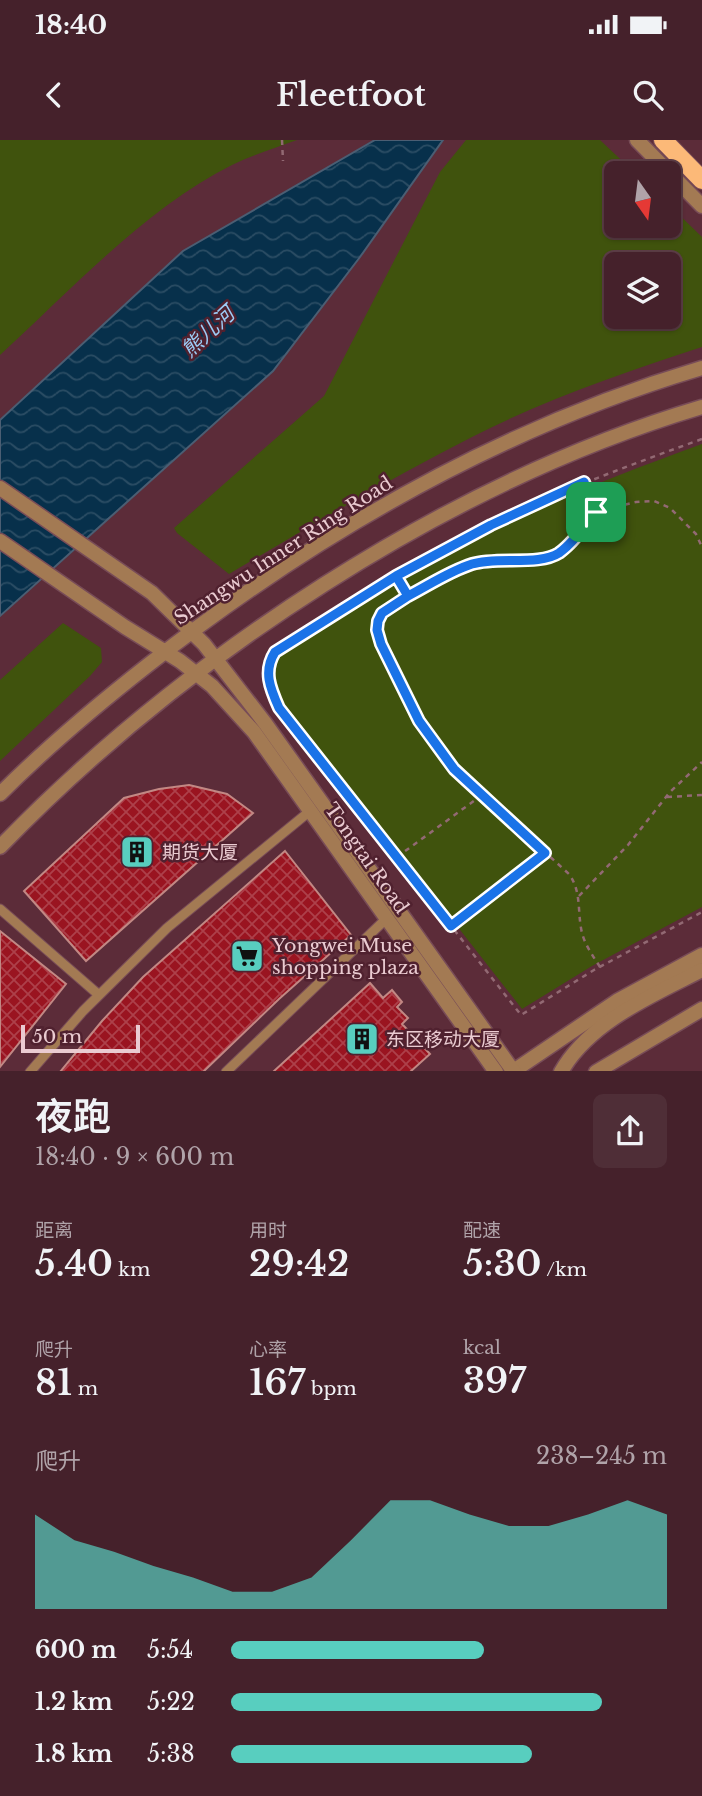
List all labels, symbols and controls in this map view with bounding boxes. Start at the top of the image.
text: 18:40 [35,9,107,41]
text: Fleetfoot [276,75,426,115]
icon: back [35,76,73,114]
icon: search [629,76,667,114]
north arrow [604,161,681,238]
map controls [604,161,681,329]
button: layers [604,252,681,329]
water label: 熊儿河 [176,298,243,363]
street label: Shangwu Inner Ring Road [170,471,397,630]
pin [566,482,626,542]
icon: arrive [577,493,615,531]
street label: Tongtai Road [320,798,413,918]
building icon: 期货大厦 [118,833,156,871]
place label: 期货大厦 [162,841,238,864]
place label: Yongwei Muse shopping plaza [271,934,419,979]
supermarket icon: Yongwei Muse shopping plaza [228,937,266,975]
building icon: 东区移动大厦 [343,1020,381,1058]
scale bar [21,1022,140,1054]
text: 50 m [32,1025,82,1048]
place label: 东区移动大厦 [386,1028,500,1051]
text: 夜跑 [35,1093,111,1140]
button: share [593,1094,667,1168]
text: 18:40 · 9 × 600 m [35,1143,234,1171]
text: 距离 [35,1219,73,1242]
text: 用时 [249,1219,287,1242]
text: 配速 [463,1219,501,1242]
text: 5.40 [35,1242,113,1285]
text: 29:42 [249,1242,349,1285]
text: 5:30 [463,1242,541,1285]
text: km [113,1258,150,1281]
text: /km [541,1258,587,1281]
text: kcal [463,1336,501,1359]
text: 爬升 [35,1338,73,1361]
text: 心率 [249,1338,287,1361]
text: 397 [463,1359,526,1402]
text: 81 [35,1361,72,1404]
text: 167 [249,1361,306,1404]
text: m [72,1377,98,1400]
text: bpm [306,1377,357,1400]
text: 238–245 m [536,1442,667,1470]
text: 爬升 [35,1447,81,1475]
text: 600 m [35,1636,117,1664]
text: 5:54 [147,1636,193,1664]
text: 1.2 km [35,1688,113,1716]
text: 5:22 [147,1688,195,1716]
text: 1.8 km [35,1740,112,1768]
text: 5:38 [147,1740,195,1768]

